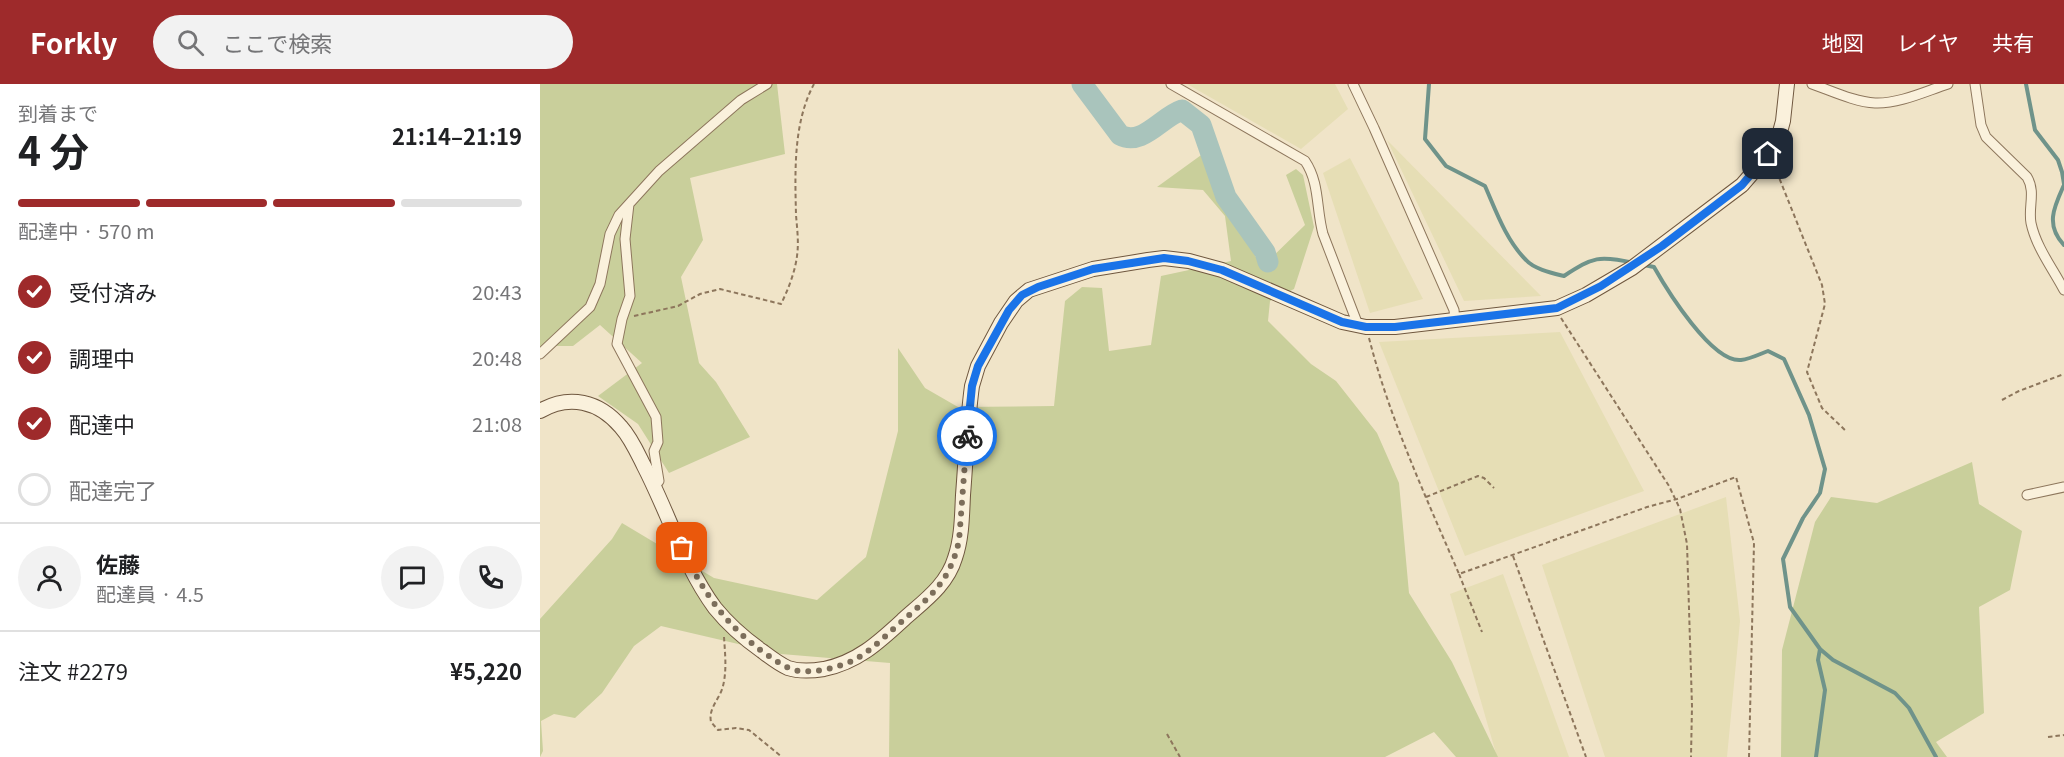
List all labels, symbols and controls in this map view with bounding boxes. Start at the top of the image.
search box [153,15,573,69]
text: Forkly [30,22,117,62]
icon: search [174,26,207,59]
text: ここで検索 [222,26,332,58]
text: 地図 [1822,27,1864,57]
text: レイヤ [1897,27,1959,57]
text: 共有 [1992,27,2034,57]
text: 到着まで [18,98,98,127]
text: 21:14–21:19 [392,119,522,151]
text: 4 分 [18,121,89,177]
pin [1742,128,1793,179]
icon: home [1751,137,1784,170]
text: 配達中 · 570 m [18,216,154,245]
icon: check [18,275,51,308]
text: 受付済み [69,275,157,307]
text: 20:43 [472,277,522,306]
icon: check [18,341,51,374]
text: 調理中 [69,341,135,373]
text: 20:48 [472,343,522,372]
courier [937,406,997,466]
icon: check [18,407,51,440]
text: 配達中 [69,407,135,439]
text: 21:08 [472,409,522,438]
icon: bike [951,420,984,453]
text: 配達完了 [69,473,157,505]
pin [656,522,707,573]
icon: bag [665,531,698,564]
button: person [18,546,81,609]
button: chat [381,546,444,609]
button: phone [459,546,522,609]
text: 佐藤 [96,547,140,579]
text: 配達員 · 4.5 [96,579,204,608]
text: 注文 #2279 [18,654,128,686]
text: ¥5,220 [450,654,522,686]

